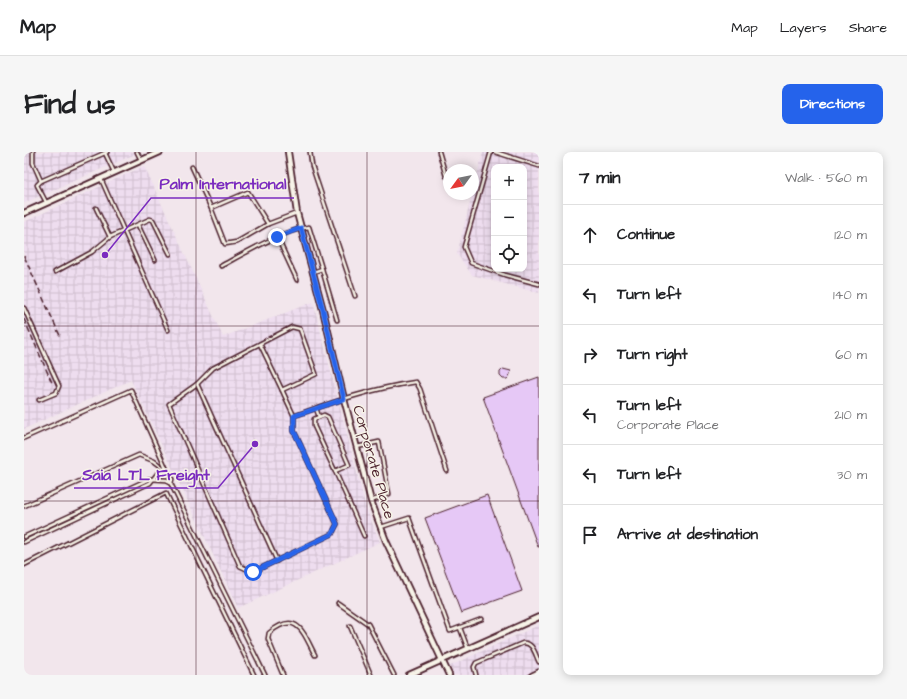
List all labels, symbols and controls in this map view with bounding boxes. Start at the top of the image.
text: Map [20,14,56,41]
text: Map [731,18,758,38]
text: Layers [780,18,827,38]
text: Share [849,18,887,38]
button: Directions [782,84,883,124]
text: Find us [24,85,115,124]
north arrow [443,164,479,200]
map controls [491,164,527,272]
button: + [491,164,527,200]
text: 7 min [579,166,621,190]
text: Walk · 560 m [785,169,867,187]
callout: Palm International [151,170,294,198]
text: Palm International [160,173,287,195]
button: − [491,200,527,236]
icon: ahead [579,224,601,246]
text: Continue [617,224,675,245]
text: 120 m [834,226,867,244]
route end [268,228,286,246]
button: locate [491,236,527,272]
icon: left [579,284,601,306]
text: Turn left [617,284,681,305]
text: 140 m [833,286,867,304]
icon: right [579,344,601,366]
text: Turn right [617,344,688,365]
text: 60 m [835,346,867,364]
text: Turn left [617,395,681,416]
street label: Corporate Place [347,403,400,521]
icon: left [579,404,601,426]
text: 210 m [834,406,867,424]
text: Corporate Place [617,416,719,434]
callout: Saia LTL Freight [74,460,218,488]
text: Saia LTL Freight [81,464,210,488]
icon: left [579,464,601,486]
text: Turn left [617,464,681,485]
text: 30 m [837,466,867,484]
icon: arrive [579,524,601,546]
text: Arrive at destination [617,524,758,545]
route start [244,563,262,581]

